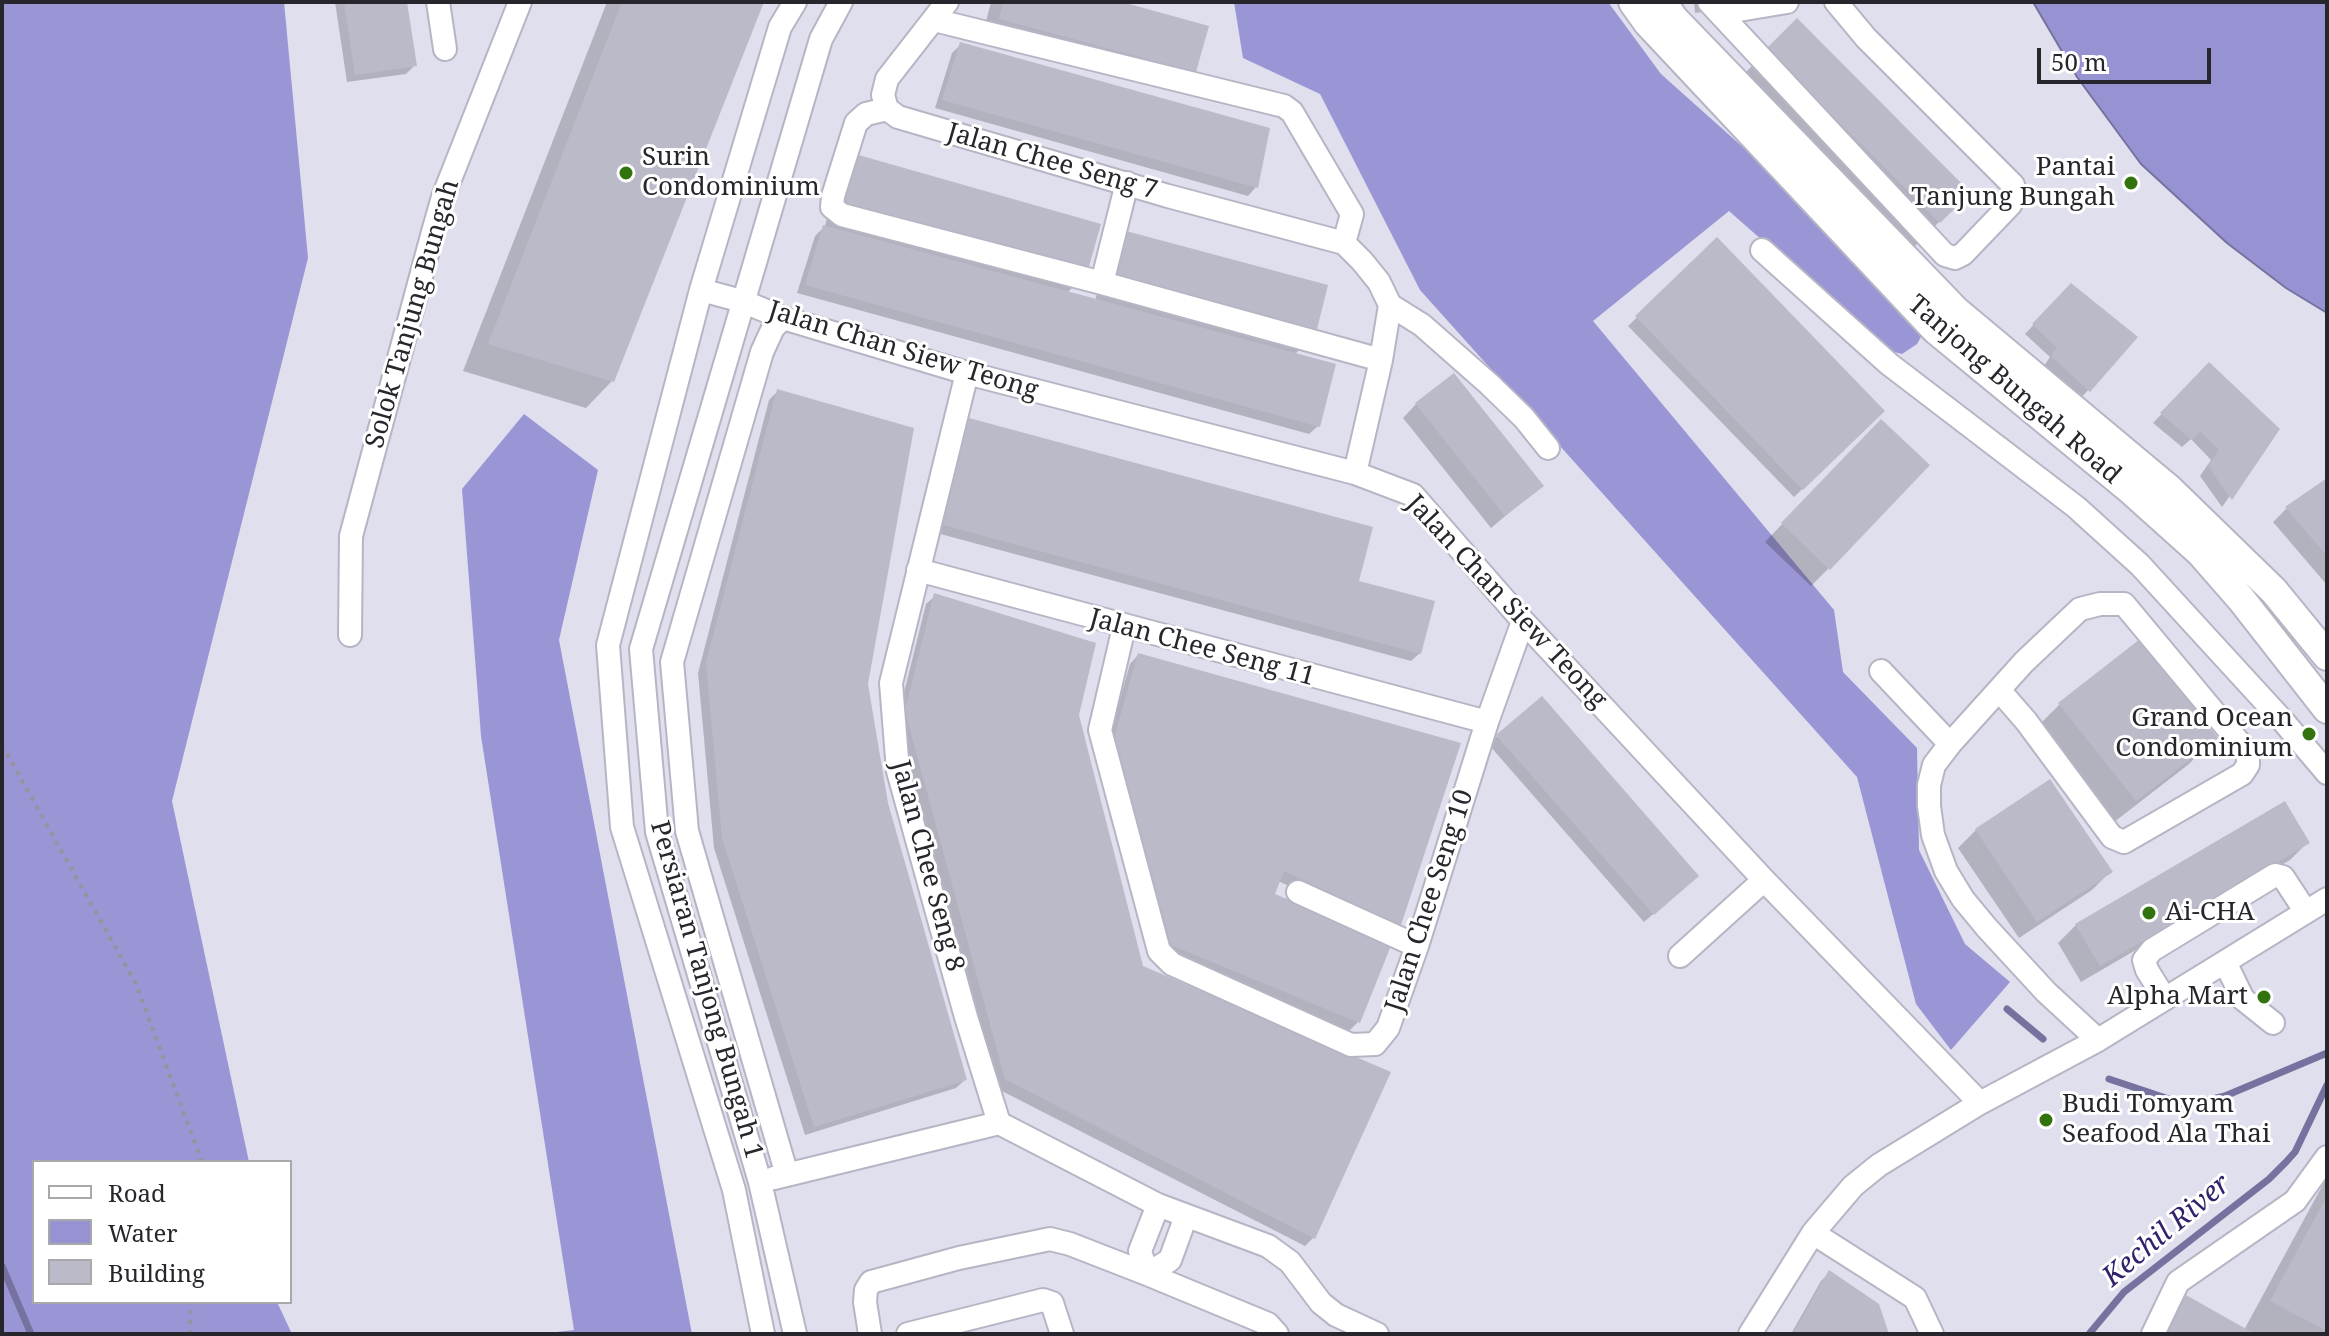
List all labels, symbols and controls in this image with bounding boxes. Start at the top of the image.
scale bar [2041,32,2215,82]
text: 50 m [2051,45,2107,78]
street label: Jalan Chee Seng 7 [943,117,1161,207]
place label: Surin Condominium [642,142,820,204]
place label: Pantai Tanjung Bungah [1911,152,2115,214]
marker: Surin Condominium [617,164,635,182]
marker: Pantai Tanjung Bungah [2122,174,2140,192]
street label: Solok Tanjung Bungah [360,176,466,452]
street label: Tanjong Bungah Road [1901,289,2127,491]
street label: Jalan Chan Siew Teong [764,295,1042,407]
street label: Jalan Chan Siew Teong [1399,489,1613,715]
street label: Jalan Chee Seng 11 [1086,603,1318,693]
place label: Grand Ocean Condominium [2115,703,2293,764]
marker: Grand Ocean Condominium [2300,725,2318,743]
street label: Jalan Chee Seng 8 [884,757,970,975]
street label: Jalan Chee Seng 10 [1379,786,1481,1016]
street label: Persiaran Tanjong Bungah 1 [643,817,769,1163]
place label: Ai-CHA [2165,897,2255,929]
marker: Ai-CHA [2140,904,2158,922]
place label: Alpha Mart [2107,981,2248,1013]
marker: Alpha Mart [2255,988,2273,1006]
place label: Budi Tomyam Seafood Ala Thai [2062,1089,2270,1150]
marker: Budi Tomyam Seafood Ala Thai [2037,1111,2055,1129]
legend [32,1160,292,1304]
water label: Kechil River [2096,1168,2238,1294]
text: Road [108,1176,166,1209]
text: Water [108,1216,178,1249]
text: Building [108,1256,205,1289]

